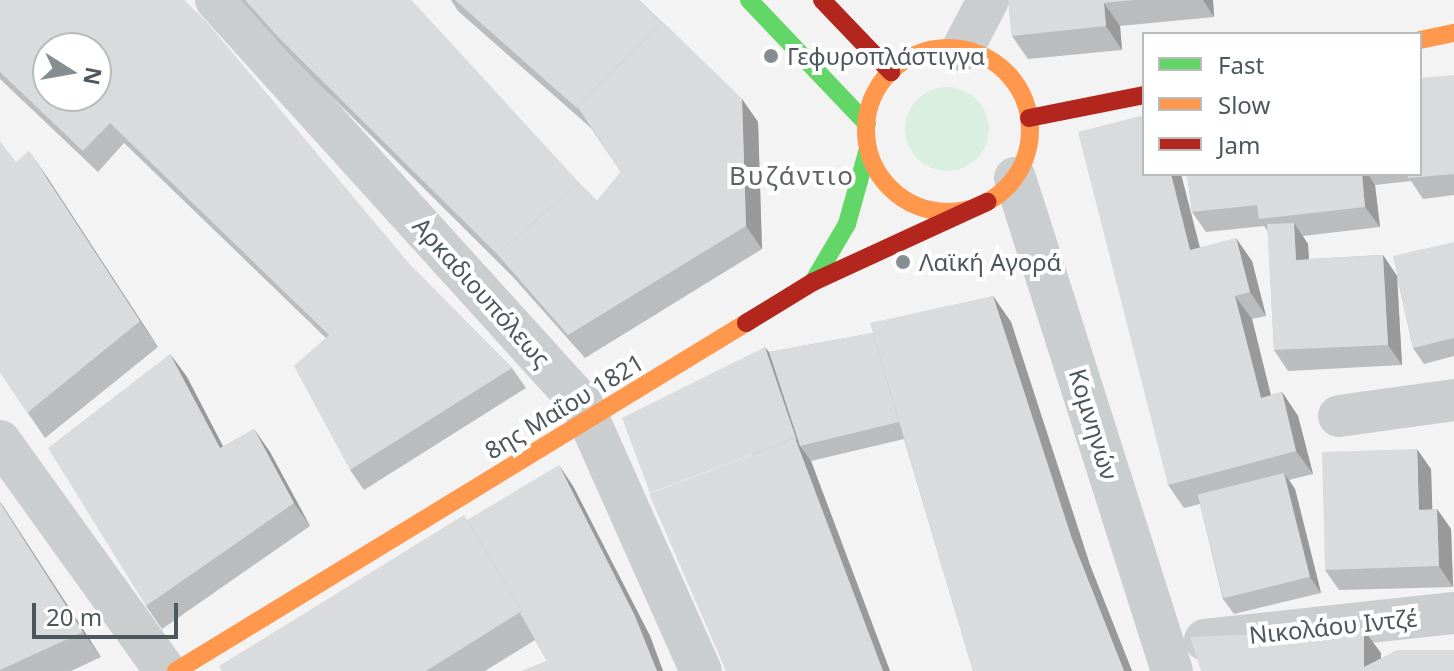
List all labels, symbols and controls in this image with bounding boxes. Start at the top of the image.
north arrow [32,32,112,112]
legend [1142,32,1422,176]
place label: Γεφυροπλάστιγγα [787,42,985,70]
marker: Γεφυροπλάστιγγα [762,47,780,65]
text: Fast [1218,48,1264,81]
text: N [77,65,110,88]
text: Slow [1218,88,1270,121]
text: Jam [1218,128,1260,161]
district label: Βυζάντιο [729,160,855,192]
street label: Αρκαδιουπόλεως [407,211,557,373]
place label: Λαϊκή Αγορά [919,248,1062,276]
marker: Λαϊκή Αγορά [894,253,912,271]
street label: 8ης Μαΐου 1821 [479,347,649,465]
street label: Κομνηνών [1064,365,1124,483]
scale bar [36,587,182,637]
text: 20 m [46,600,102,633]
street label: Νικολάου Ιντζέ [1247,603,1419,649]

